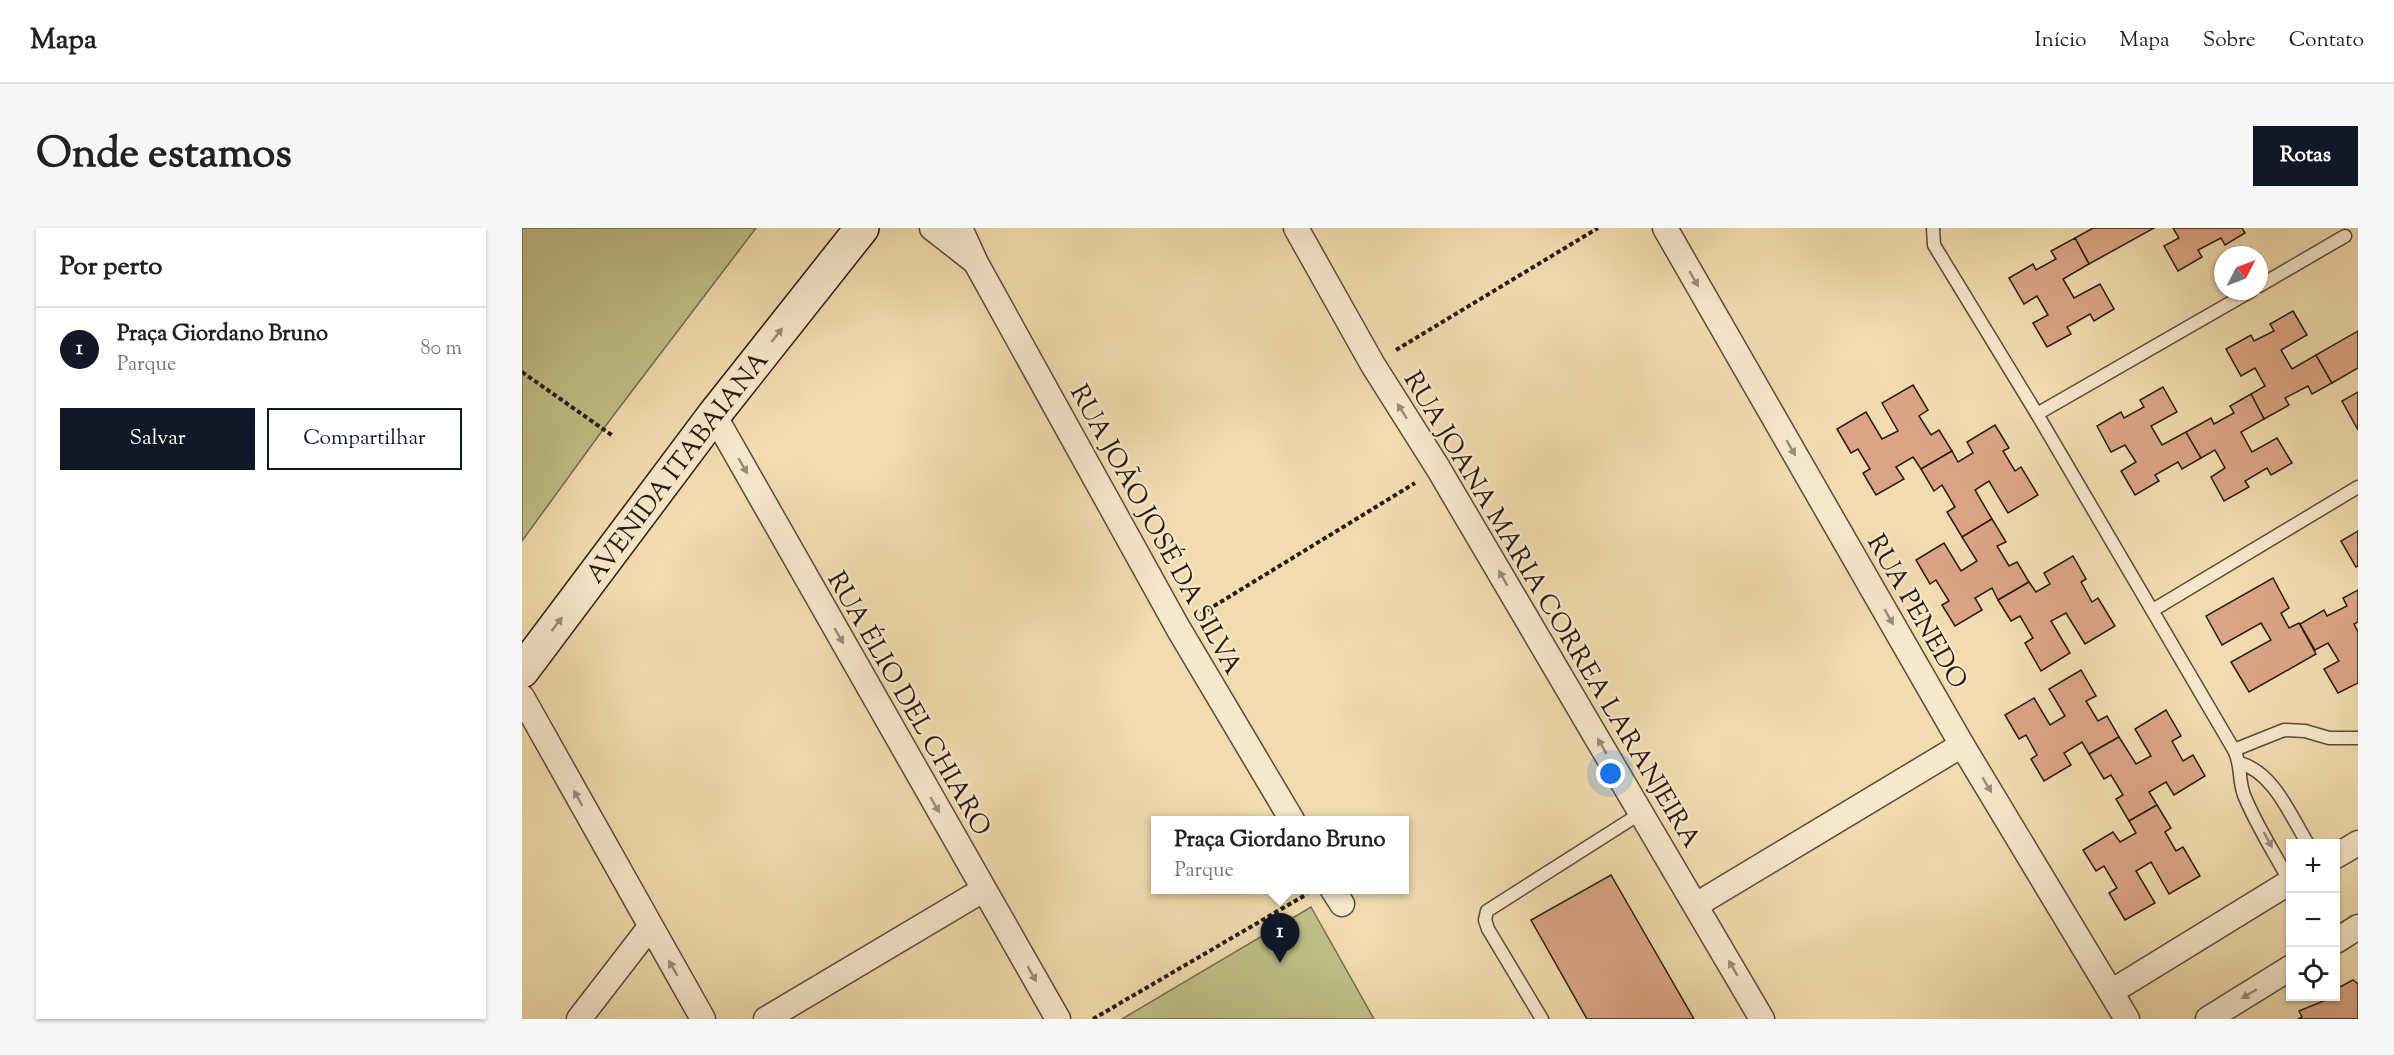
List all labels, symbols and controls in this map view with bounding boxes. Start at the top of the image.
text: Mapa [30,21,97,61]
text: Início [2035,26,2087,56]
text: Mapa [2120,26,2170,56]
text: Sobre [2203,26,2256,56]
text: Contato [2289,26,2364,56]
text: Onde estamos [36,126,292,186]
button: Rotas [2253,126,2358,186]
north arrow [2214,246,2268,300]
text: Por perto [60,249,162,286]
one-way arrow [1689,271,1699,288]
text: Praça Giordano Bruno [117,319,328,351]
one-way arrow [770,327,782,342]
text: 1 [76,335,83,364]
text: 80 m [421,335,462,364]
street label: AVENIDA ITABAIANA [578,344,779,592]
text: Parque [117,351,176,380]
street label: RUA JOANA MARIA CORREA LARANJEIRA [1393,365,1709,856]
street label: RUA JOÃO JOSÉ DA SILVA [1059,378,1250,682]
one-way arrow [1397,403,1408,419]
button: Salvar [60,408,255,470]
button: Compartilhar [267,408,462,470]
one-way arrow [1786,440,1797,456]
one-way arrow [738,458,748,475]
street label: RUA PENEDO [1857,528,1975,696]
street label: RUA ÉLIO DEL CHIARO [817,565,999,843]
one-way arrow [1498,569,1508,586]
one-way arrow [1883,608,1893,625]
one-way arrow [551,616,563,632]
one-way arrow [834,627,844,644]
one-way arrow [1596,738,1607,754]
your location [1596,759,1625,788]
one-way arrow [1981,777,1992,793]
one-way arrow [573,789,583,806]
one-way arrow [930,797,940,814]
popup [1151,816,1409,894]
text: Praça Giordano Bruno [1174,825,1386,857]
one-way arrow [2263,832,2273,849]
map controls [2286,839,2340,1001]
button: + [2286,839,2340,893]
text: Parque [1174,857,1234,886]
button: − [2286,893,2340,947]
pin: 1 [1260,914,1299,963]
button: locate [2286,947,2340,1001]
one-way arrow [1728,959,1738,976]
one-way arrow [668,960,679,976]
one-way arrow [1027,966,1037,983]
one-way arrow [2241,988,2257,999]

